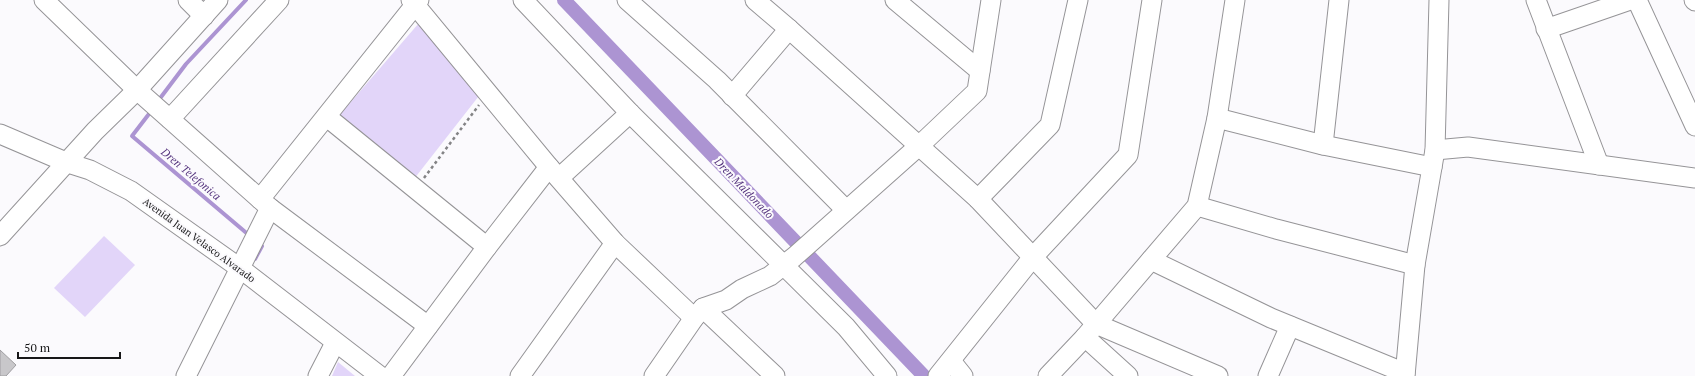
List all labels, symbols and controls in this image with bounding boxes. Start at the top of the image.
water label: Dren Telefonica [157,144,224,203]
water label: Dren Maldonado [711,154,777,222]
street label: Avenida Juan Velasco Alvarado [140,195,258,285]
scale bar [18,334,120,360]
text: 50 m [24,340,51,355]

